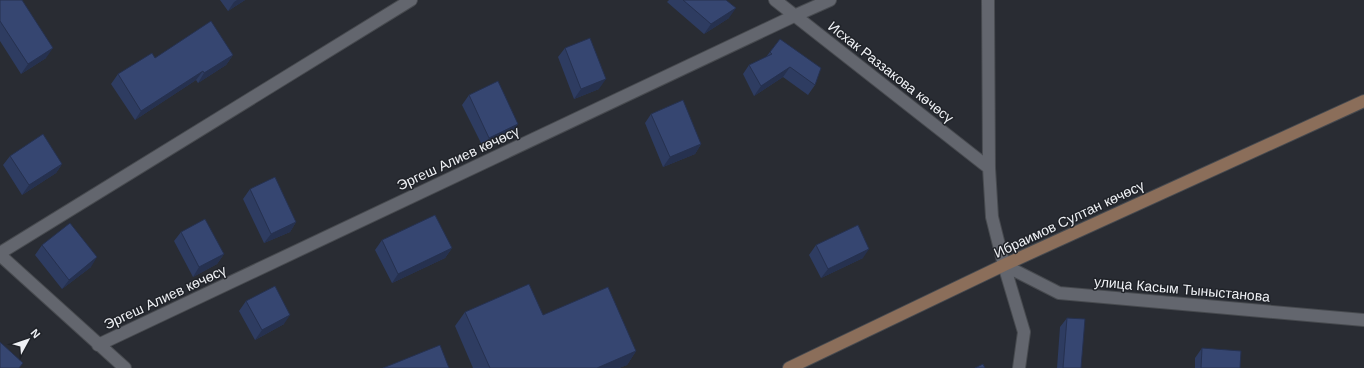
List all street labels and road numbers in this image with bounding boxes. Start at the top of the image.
street label: Исхак Раззакова көчөсү [825,18,957,126]
street label: Эргеш Алиев көчөсү [394,123,522,193]
street label: Ибраимов Султан көчөсү [991,177,1147,261]
street label: Эргеш Алиев көчөсү [101,262,229,332]
street label: улица Касым Тыныстанова [1093,273,1271,305]

